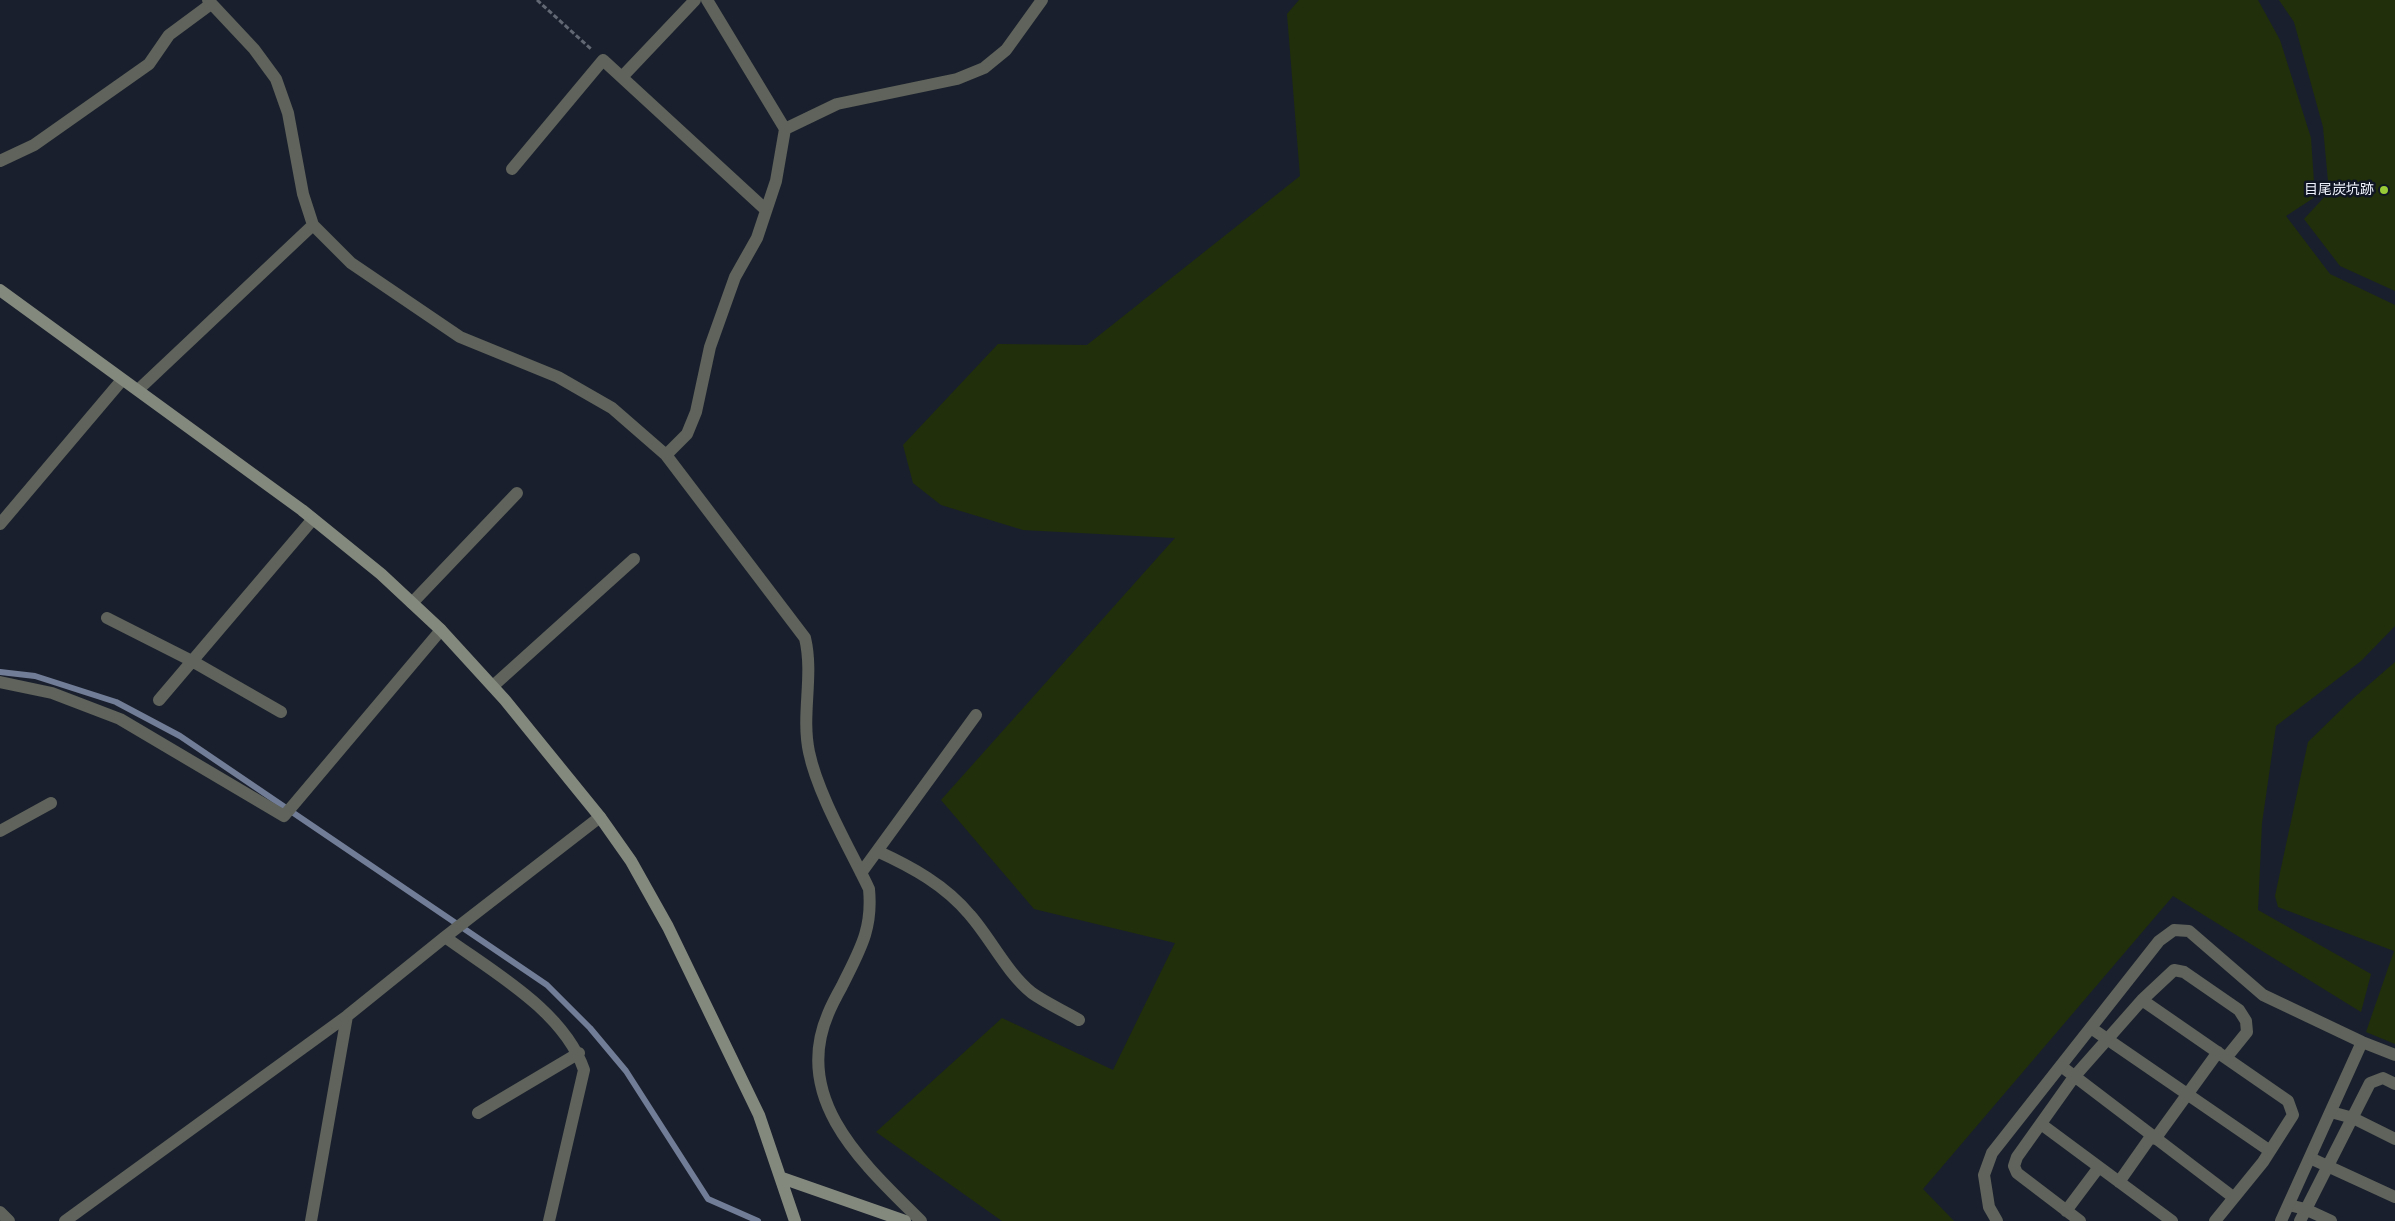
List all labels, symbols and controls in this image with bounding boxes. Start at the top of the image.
place label: 目尾炭坑跡 [2304,182,2374,198]
marker: 目尾炭坑跡 [2378,184,2390,196]

